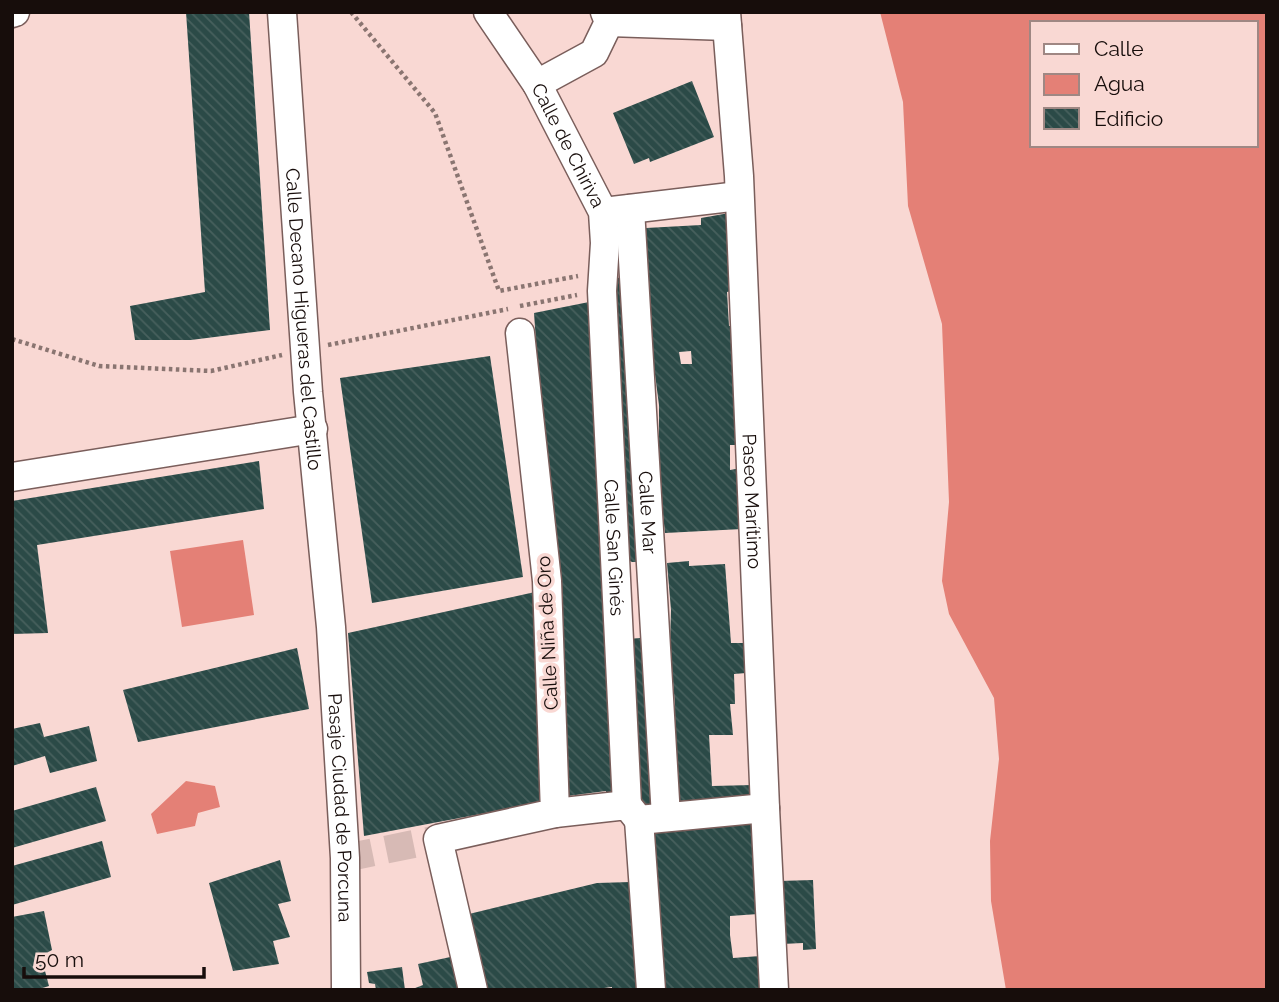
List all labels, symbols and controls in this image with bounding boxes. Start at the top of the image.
legend [1030,21,1258,147]
text: Calle [1094,36,1144,61]
text: Agua [1094,71,1145,96]
street label: Calle de Chiriva [527,79,610,211]
text: Edificio [1094,106,1163,131]
street label: Calle Decano Higueras del Castillo [282,167,327,471]
street label: Paseo Marítimo [739,433,766,569]
street label: Calle Mar [635,470,661,555]
street label: Calle San Ginés [600,479,629,616]
street label: Calle Niña de Oro [532,555,562,711]
street label: Pasaje Ciudad de Porcuna [324,692,356,922]
scale bar [24,936,205,980]
text: 50 m [35,947,84,972]

